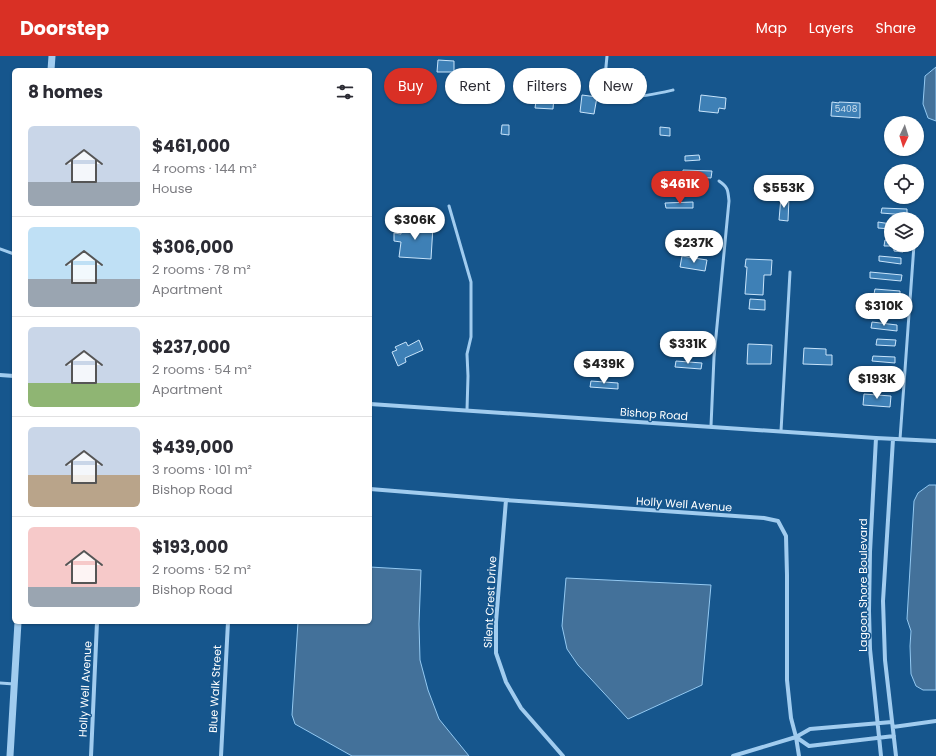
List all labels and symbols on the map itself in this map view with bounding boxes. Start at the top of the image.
house number: 5408 [835,103,858,115]
north arrow [884,116,924,156]
pin: $461K [652,171,708,205]
pin: $553K [756,175,812,209]
pin: $306K [387,207,443,241]
pin: $237K [666,230,722,264]
pin: $310K [856,293,912,327]
pin: $331K [660,331,716,365]
pin: $439K [576,351,632,385]
pin: $193K [849,366,905,400]
street label: Bishop Road [619,404,689,424]
street label: Holly Well Avenue [635,493,733,515]
street label: Lagoon Shore Boulevard [855,518,871,652]
street label: Silent Crest Drive [480,555,500,649]
street label: Holly Well Avenue [74,640,96,738]
street label: Blue Walk Street [205,645,225,733]

